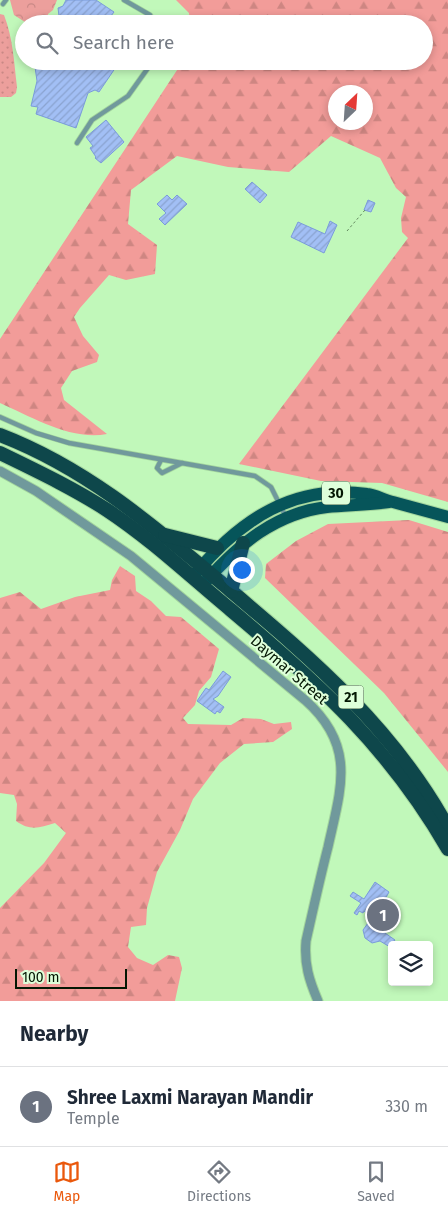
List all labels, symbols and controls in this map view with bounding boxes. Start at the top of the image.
search box [15,15,433,70]
icon: search [33,29,61,57]
text: Search here [73,31,174,54]
north arrow [328,85,373,130]
road number: 30 [322,482,350,504]
your location [229,557,255,583]
street label: Daymar Street [247,632,332,709]
road number: 21 [338,686,364,709]
pin: 1 [367,896,399,934]
map controls [388,941,433,986]
button: layers [388,941,433,986]
scale bar [15,966,128,989]
text: 100 m [22,969,59,986]
text: Nearby [20,1021,88,1047]
text: Shree Laxmi Narayan Mandir [67,1086,313,1109]
text: 1 [32,1097,40,1116]
text: 330 m [385,1097,428,1116]
text: Temple [67,1109,120,1128]
tab: Map [53,1158,81,1205]
tab: Directions [187,1158,251,1205]
tab: Saved [357,1158,395,1205]

